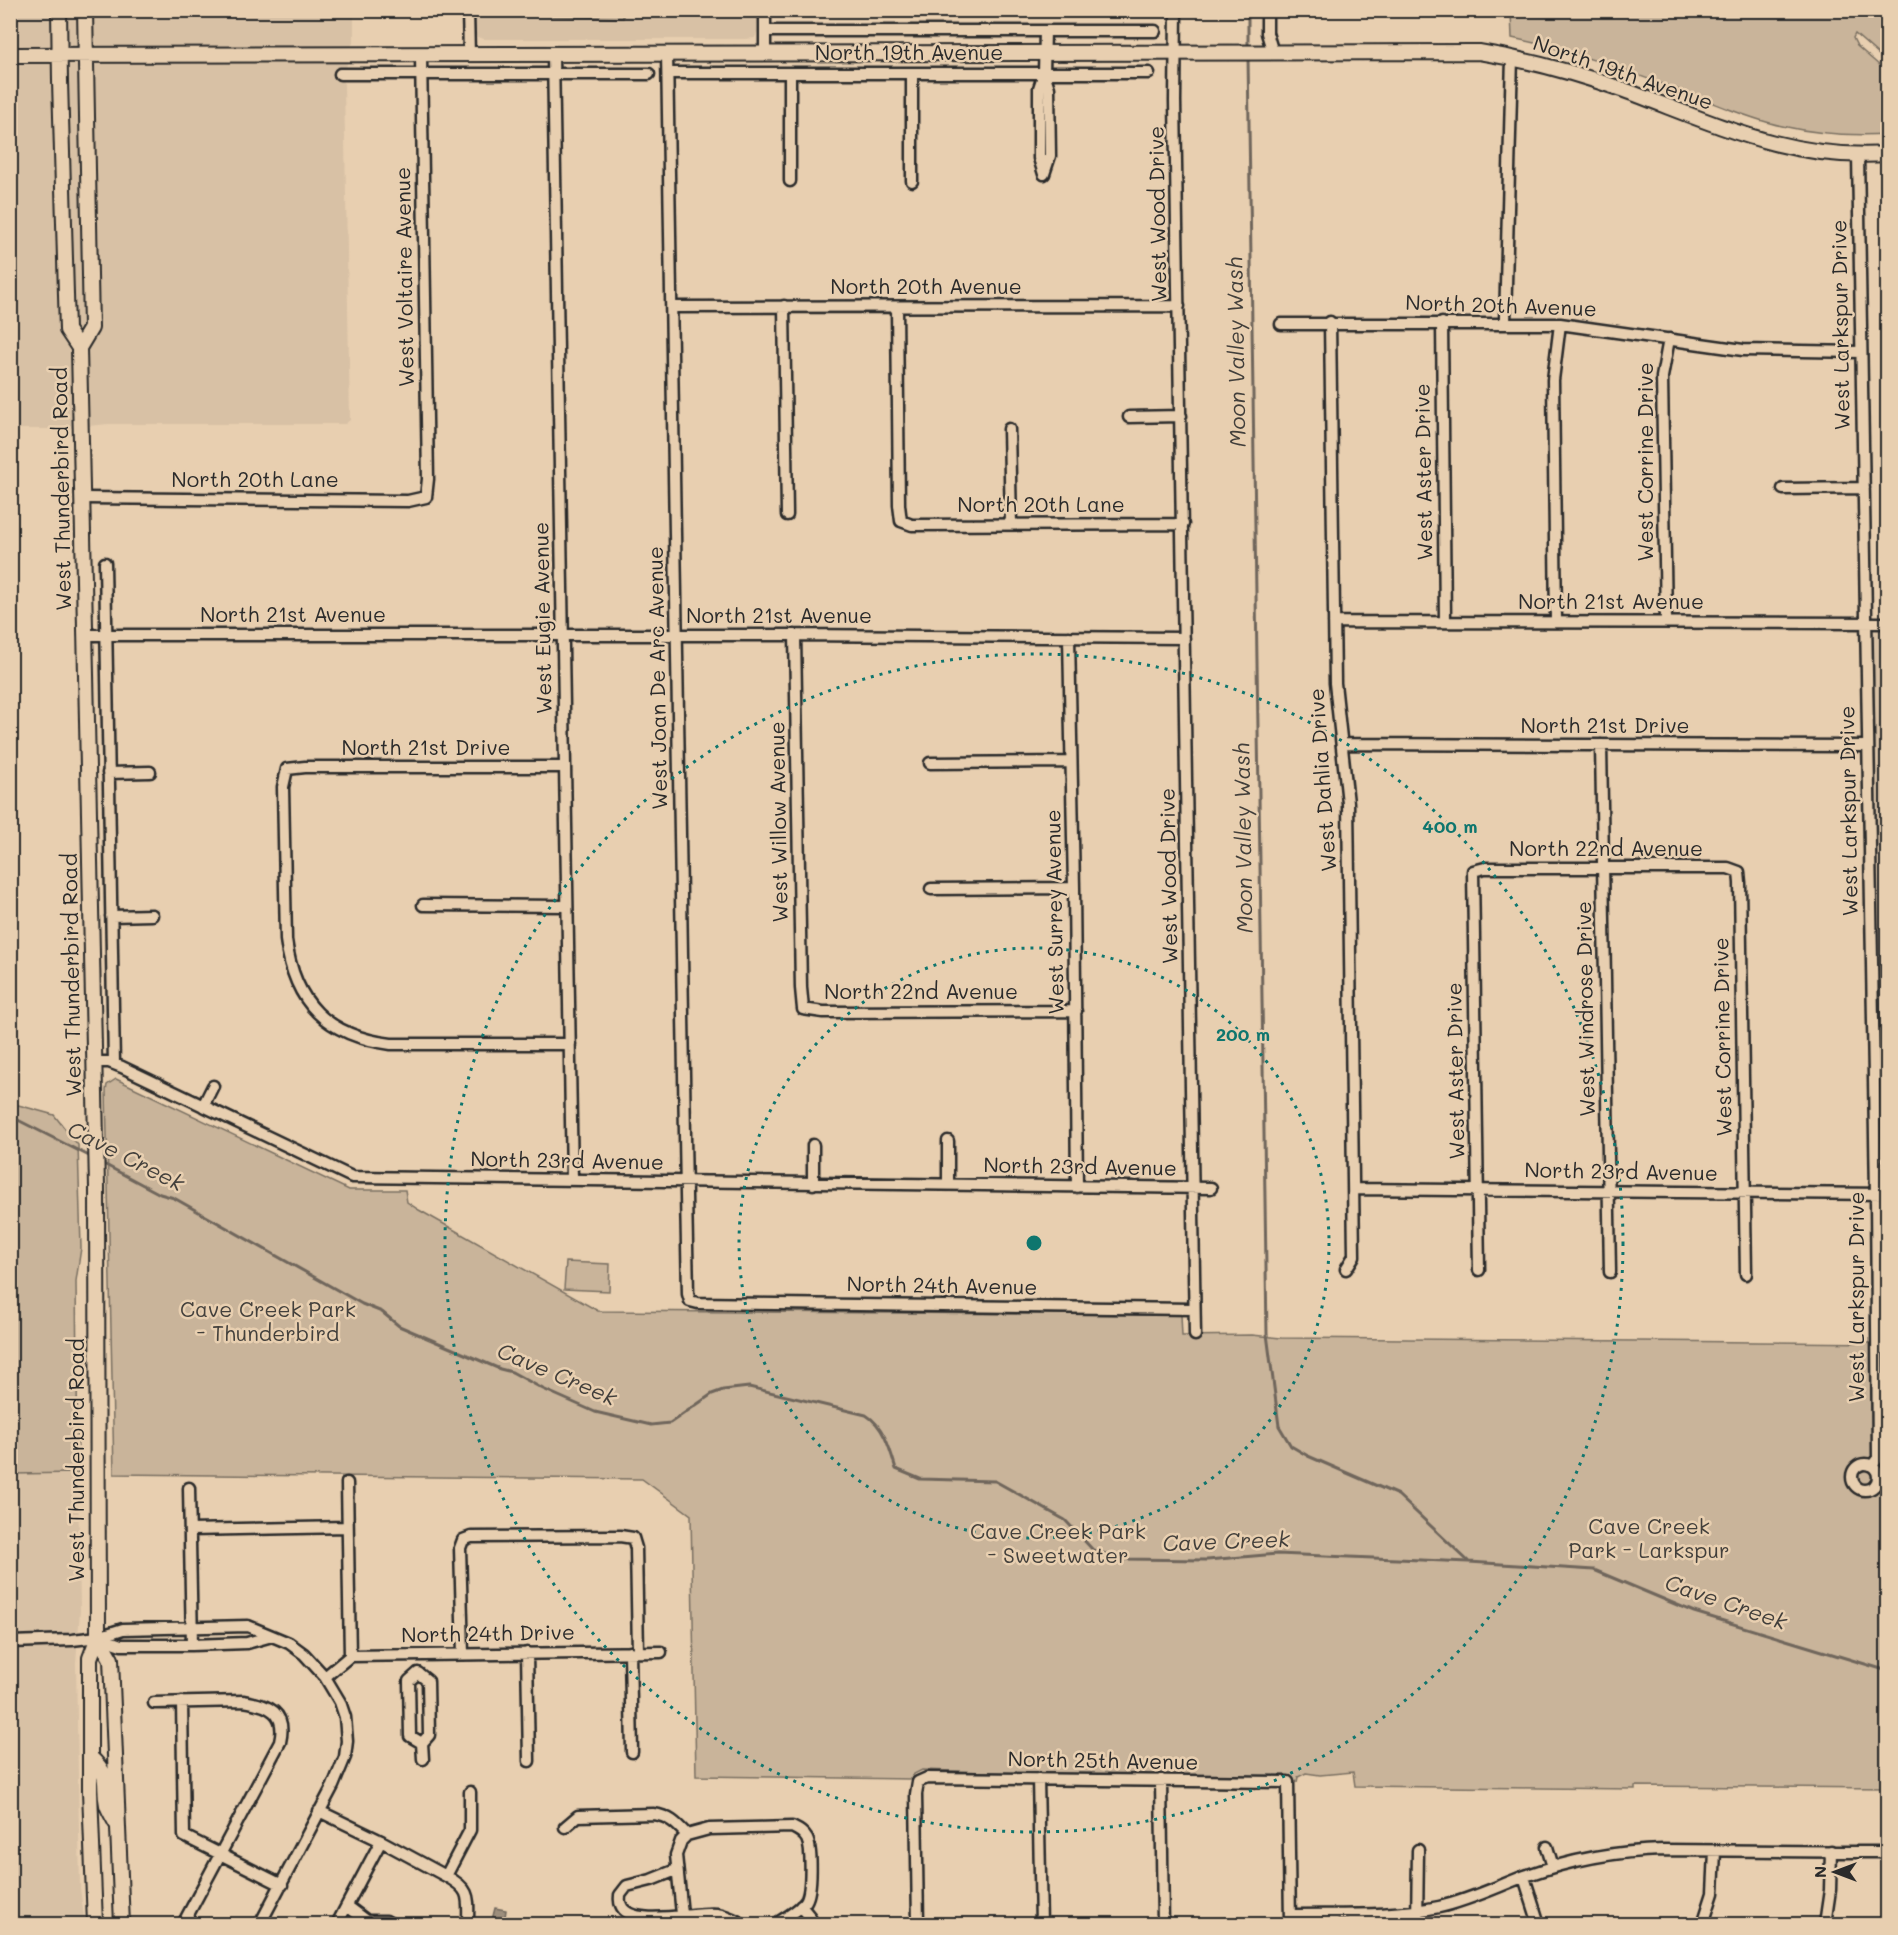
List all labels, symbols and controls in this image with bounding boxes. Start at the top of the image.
street label: North 19th Avenue [1530,28,1717,115]
street label: North 19th Avenue [815,38,1003,65]
street label: West Wood Drive [1141,126,1172,302]
street label: West Voltaire Avenue [388,167,419,387]
street label: West Larkspur Drive [1824,219,1855,431]
water label: Moon Valley Wash [1219,256,1252,448]
street label: North 20th Avenue [830,272,1022,299]
street label: North 20th Avenue [1405,288,1597,321]
street label: West Corrine Drive [1631,362,1658,562]
street label: West Thunderbird Road [45,367,76,611]
street label: West Aster Drive [1407,383,1438,561]
street label: North 20th Lane [171,465,339,492]
street label: North 20th Lane [957,490,1125,517]
street label: West Eugie Avenue [526,522,557,714]
street label: West Joan De Arc Avenue [641,546,672,810]
street label: North 21st Avenue [1518,587,1704,614]
street label: North 21st Avenue [200,600,386,627]
street label: North 21st Avenue [686,601,872,628]
street label: West Dahlia Drive [1302,687,1341,873]
street label: West Larkspur Drive [1832,705,1863,917]
street label: North 21st Drive [1520,711,1690,738]
street label: West Willow Avenue [762,721,793,923]
street label: North 21st Drive [341,733,511,760]
water label: Moon Valley Wash [1226,742,1259,934]
street label: West Wood Drive [1152,788,1183,964]
street label: West Surrey Avenue [1038,809,1069,1015]
text: 400 m [1422,814,1478,838]
street label: North 22nd Avenue [1509,834,1703,861]
street label: West Thunderbird Road [55,853,86,1097]
street label: West Windrose Drive [1569,901,1600,1117]
street label: West Corrine Drive [1706,937,1737,1137]
street label: North 22nd Avenue [824,977,1018,1004]
street label: West Aster Drive [1439,982,1470,1160]
text: 200 m [1216,1022,1270,1046]
water label: Cave Creek [63,1114,191,1198]
street label: North 23rd Avenue [470,1144,664,1175]
street label: North 23rd Avenue [983,1150,1177,1181]
street label: North 23rd Avenue [1524,1155,1718,1186]
street label: West Larkspur Drive [1842,1192,1869,1402]
centre of rings [1024,1233,1044,1253]
street label: North 24th Avenue [846,1269,1038,1300]
park label: Cave Creek Park - Thunderbird [180,1295,356,1346]
water label: Cave Creek [493,1335,623,1412]
street label: West Thunderbird Road [62,1338,89,1582]
park label: Cave Creek Park - Larkspur [1569,1512,1729,1563]
park label: Cave Creek Park - Sweetwater [970,1517,1146,1568]
water label: Cave Creek [1162,1524,1291,1557]
water label: Cave Creek [1661,1567,1792,1636]
street label: North 24th Drive [401,1617,575,1648]
street label: North 25th Avenue [1007,1744,1199,1775]
north arrow [1805,1842,1865,1902]
text: N [1809,1866,1830,1878]

